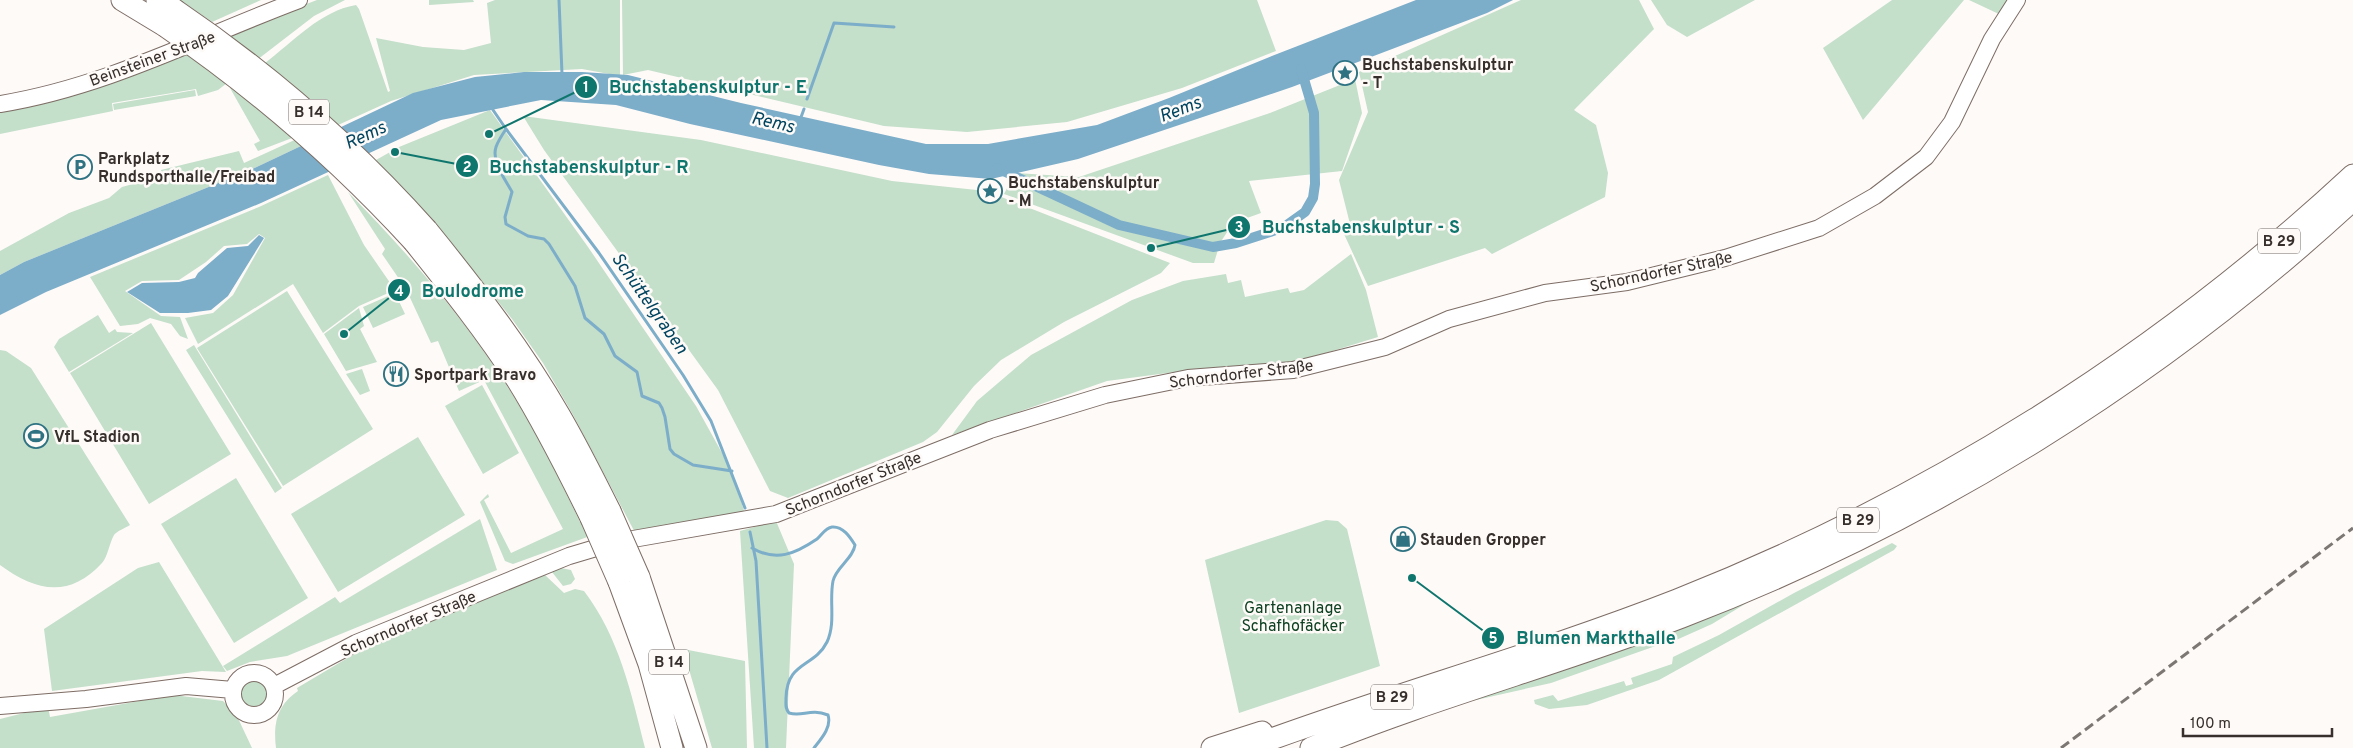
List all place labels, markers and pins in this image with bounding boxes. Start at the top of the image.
place label: Buchstabenskulptur - T [1362,56,1514,94]
place icon: Buchstabenskulptur - T [1332,60,1358,86]
callout: Buchstabenskulptur - E [574,71,817,104]
place label: Parkplatz Rundsporthalle/Freibad [98,150,275,188]
callout: Buchstabenskulptur - R [455,150,699,183]
parking icon: Parkplatz Rundsporthalle/Freibad [67,154,93,180]
place label: Buchstabenskulptur - M [1008,174,1160,212]
place icon: Buchstabenskulptur - M [977,178,1003,204]
callout: Buchstabenskulptur - S [1227,210,1470,243]
callout: Boulodrome [387,274,534,307]
restaurant icon: Sportpark Bravo [383,361,409,387]
place label: Sportpark Bravo [414,366,536,386]
sports icon: VfL Stadion [23,423,49,449]
place label: VfL Stadion [54,428,140,448]
shop icon: Stauden Gropper [1390,526,1416,552]
place label: Stauden Gropper [1420,531,1546,551]
callout: Blumen Markthalle [1481,621,1685,654]

